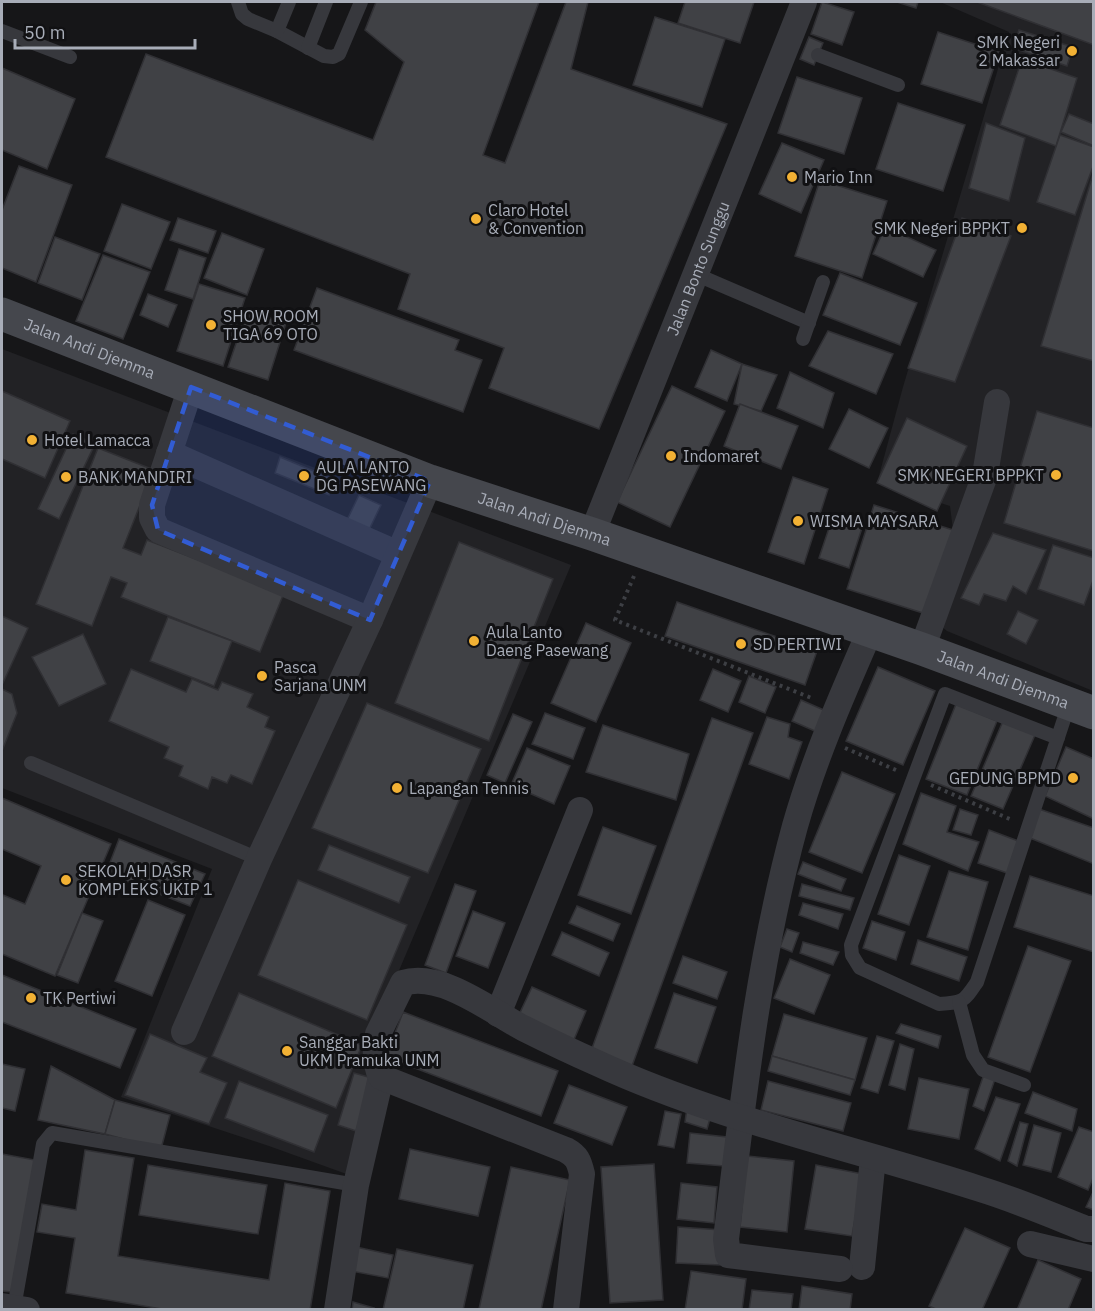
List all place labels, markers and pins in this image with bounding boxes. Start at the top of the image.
place label: SMK Negeri 2 Makassar [977,32,1060,70]
marker: SMK Negeri 2 Makassar [1065,44,1079,58]
place label: Mario Inn [804,167,873,187]
marker: Mario Inn [785,170,799,184]
place label: Claro Hotel & Convention [488,200,584,238]
marker: Claro Hotel & Convention [469,212,483,226]
place label: SMK Negeri BPPKT [874,218,1010,238]
marker: SMK Negeri BPPKT [1015,221,1029,235]
place label: SHOW ROOM TIGA 69 OTO [223,306,319,344]
marker: SHOW ROOM TIGA 69 OTO [204,318,218,332]
place label: Hotel Lamacca [44,430,151,450]
marker: Hotel Lamacca [25,433,39,447]
place label: Indomaret [683,446,759,466]
marker: Indomaret [664,449,678,463]
place label: AULA LANTO DG PASEWANG [316,457,426,495]
place label: SMK NEGERI BPPKT [897,465,1044,485]
place label: BANK MANDIRI [78,467,192,487]
marker: SMK NEGERI BPPKT [1049,468,1063,482]
marker: AULA LANTO DG PASEWANG [297,469,311,483]
marker: BANK MANDIRI [59,470,73,484]
place label: WISMA MAYSARA [810,511,939,531]
marker: WISMA MAYSARA [791,514,805,528]
place label: Aula Lanto Daeng Pasewang [486,622,609,660]
marker: Aula Lanto Daeng Pasewang [467,634,481,648]
place label: SD PERTIWI [753,634,842,654]
marker: SD PERTIWI [734,637,748,651]
place label: Pasca Sarjana UNM [274,657,367,695]
marker: Pasca Sarjana UNM [255,669,269,683]
place label: GEDUNG BPMD [949,768,1061,788]
marker: GEDUNG BPMD [1066,771,1080,785]
place label: Lapangan Tennis [409,778,529,798]
marker: Lapangan Tennis [390,781,404,795]
place label: SEKOLAH DASR KOMPLEKS UKIP 1 [78,861,213,899]
marker: SEKOLAH DASR KOMPLEKS UKIP 1 [59,873,73,887]
place label: TK Pertiwi [43,988,116,1008]
marker: TK Pertiwi [24,991,38,1005]
place label: Sanggar Bakti UKM Pramuka UNM [299,1032,440,1070]
marker: Sanggar Bakti UKM Pramuka UNM [280,1044,294,1058]

